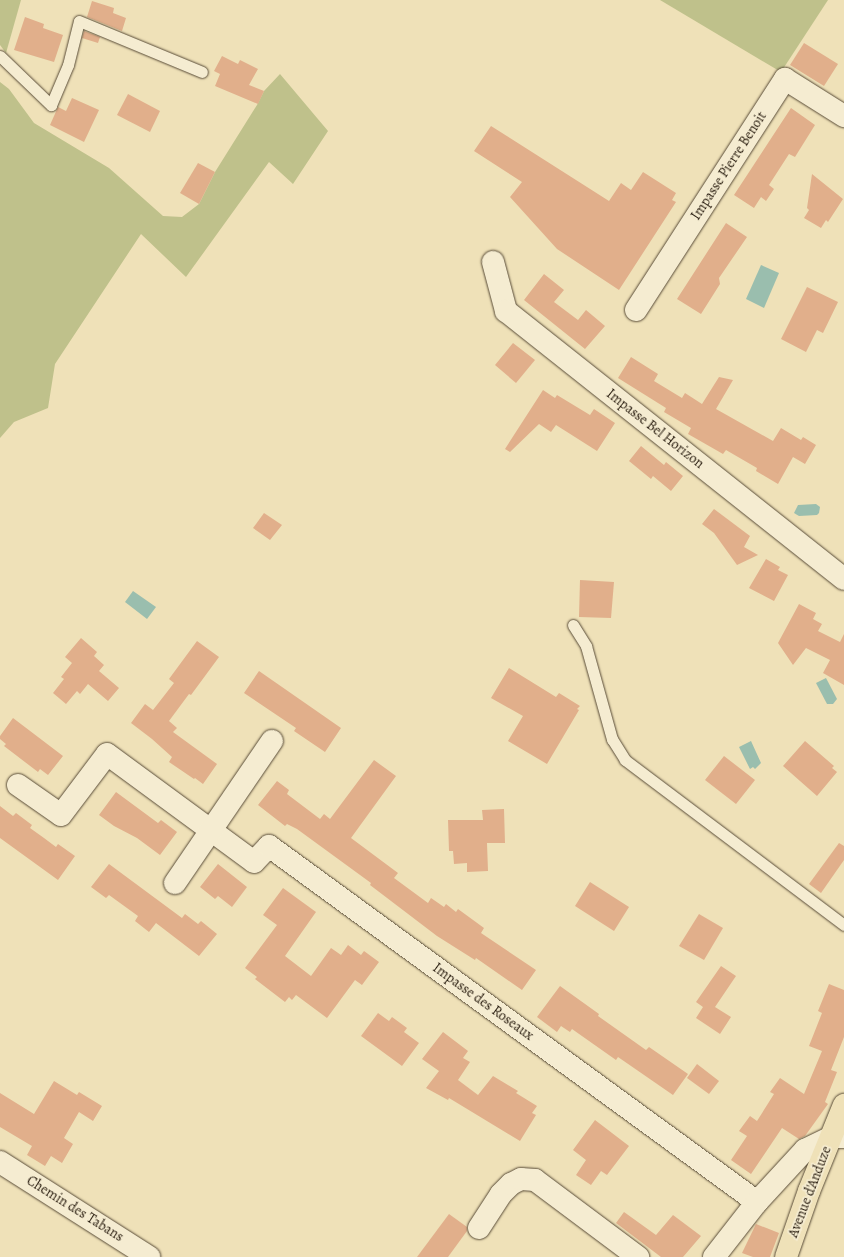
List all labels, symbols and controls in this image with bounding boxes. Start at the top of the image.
street label: Impasse Pierre Benoit [688,109,770,223]
street label: Impasse Bel Horizon [603,386,707,472]
street label: Impasse des Roseaux [429,960,537,1044]
street label: Avenue d'Anduze [785,1144,835,1240]
street label: Chemin des Tabans [23,1172,127,1246]

